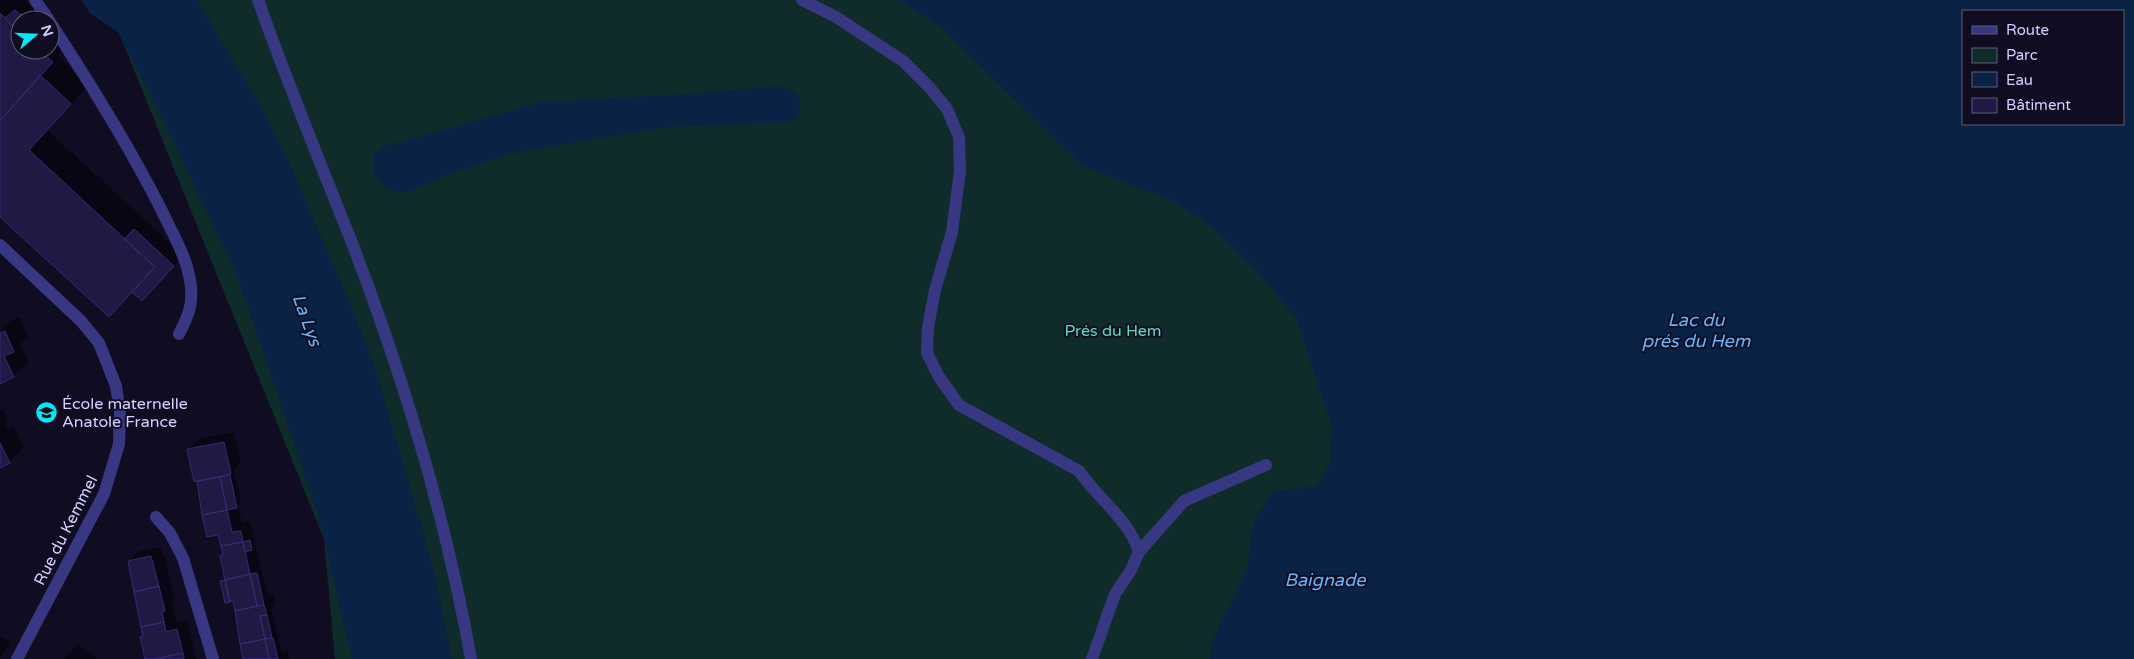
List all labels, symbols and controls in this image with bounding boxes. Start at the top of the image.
north arrow [10,10,60,60]
legend [1962,10,2124,125]
text: Route [2006,21,2049,39]
text: N [37,23,57,39]
text: Parc [2006,46,2038,64]
text: Eau [2006,71,2033,89]
text: Bâtiment [2006,96,2071,114]
water label: La Lys [287,291,327,350]
water label: Lac du prés du Hem [1642,309,1751,352]
park label: Prés du Hem [1064,321,1162,341]
place label: École maternelle Anatole France [62,394,188,432]
school or university icon: École maternelle Anatole France [34,400,58,424]
street label: Rue du Kemmel [30,472,102,589]
water label: Baignade [1284,569,1366,591]

